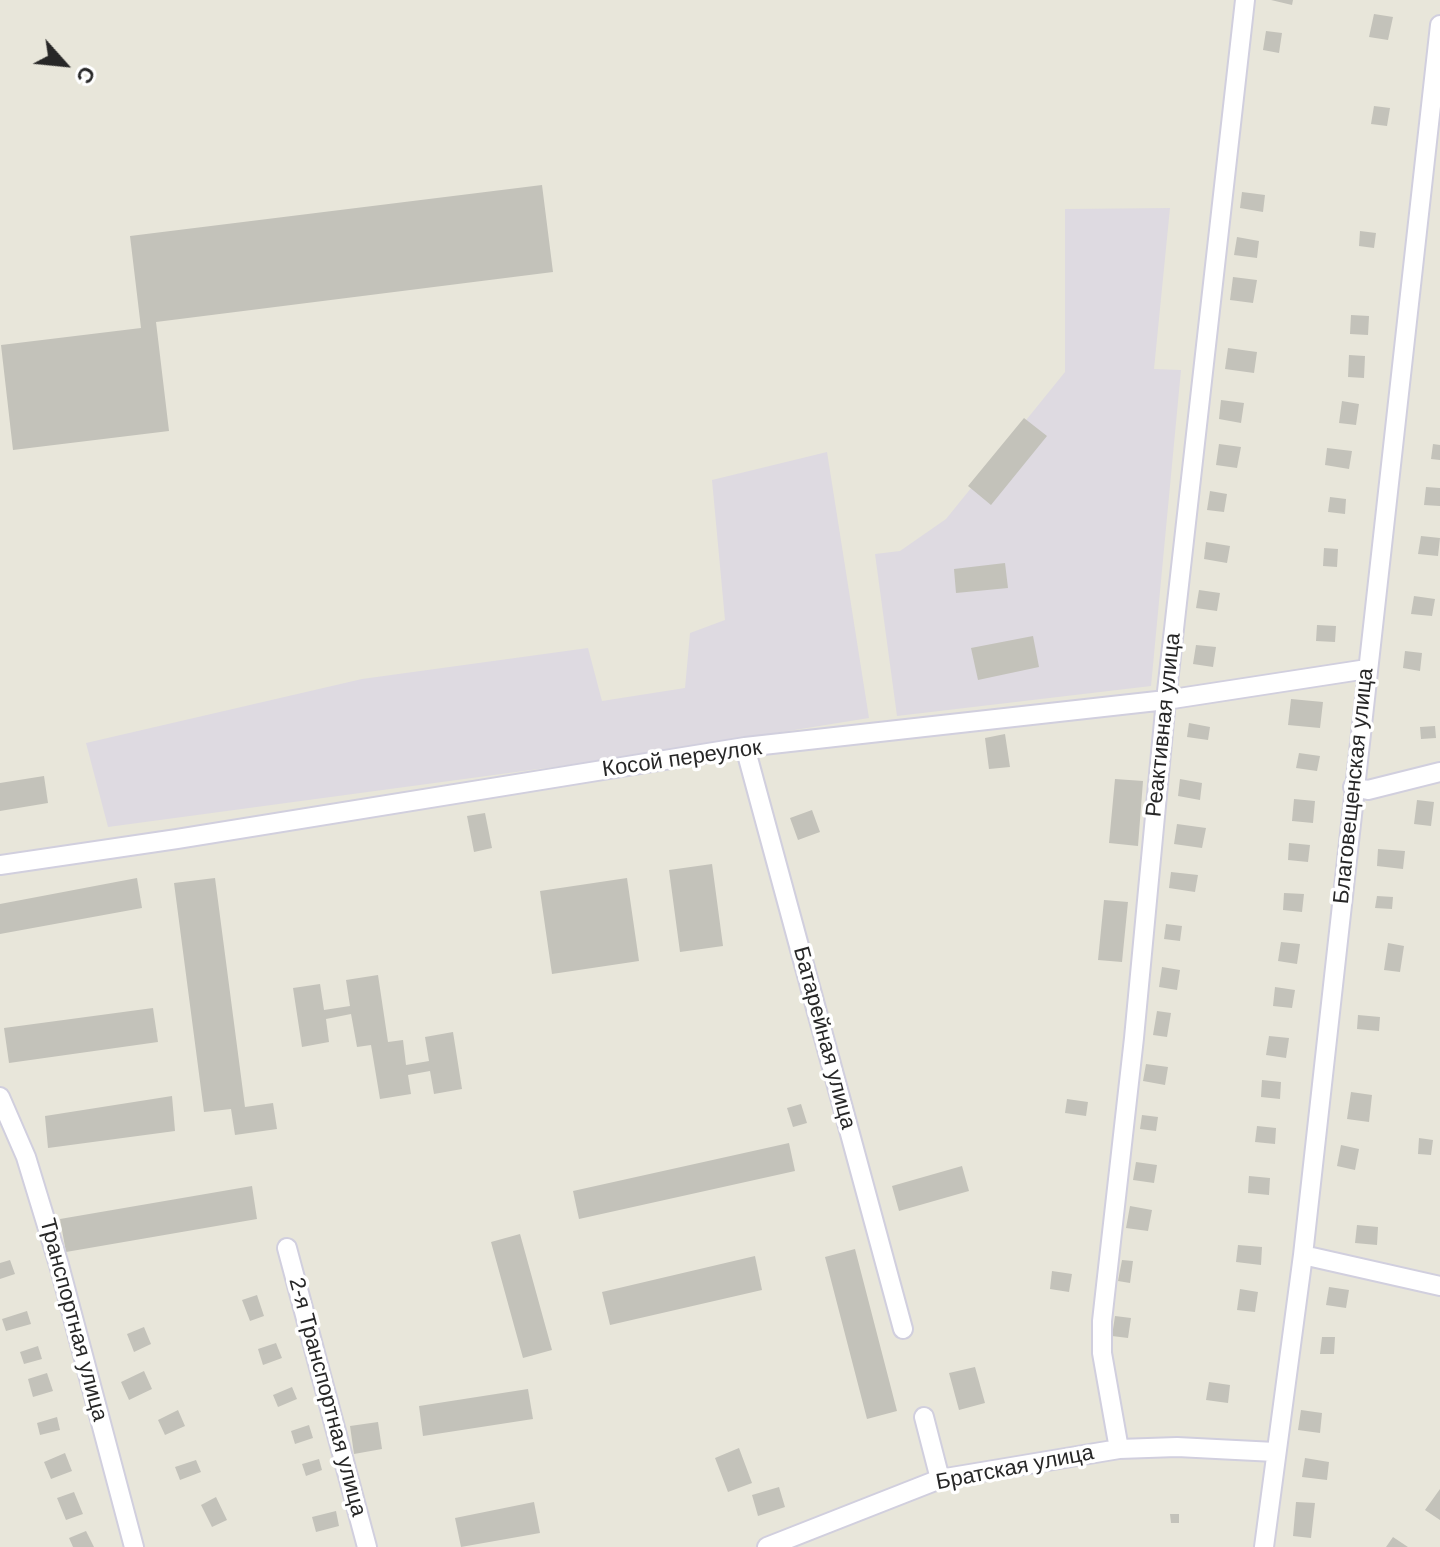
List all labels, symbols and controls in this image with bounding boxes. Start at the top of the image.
north arrow [24,24,104,104]
text: С [71,62,101,88]
street label: Реактивная улица [1141,632,1187,818]
street label: Благовещенская улица [1328,667,1380,905]
street label: Косой переулок [601,735,763,783]
street label: Батарейная улица [787,944,861,1132]
street label: Транспортная улица [33,1216,113,1424]
street label: 2-я Транспортная улица [282,1275,372,1519]
street label: Братская улица [934,1440,1096,1496]

